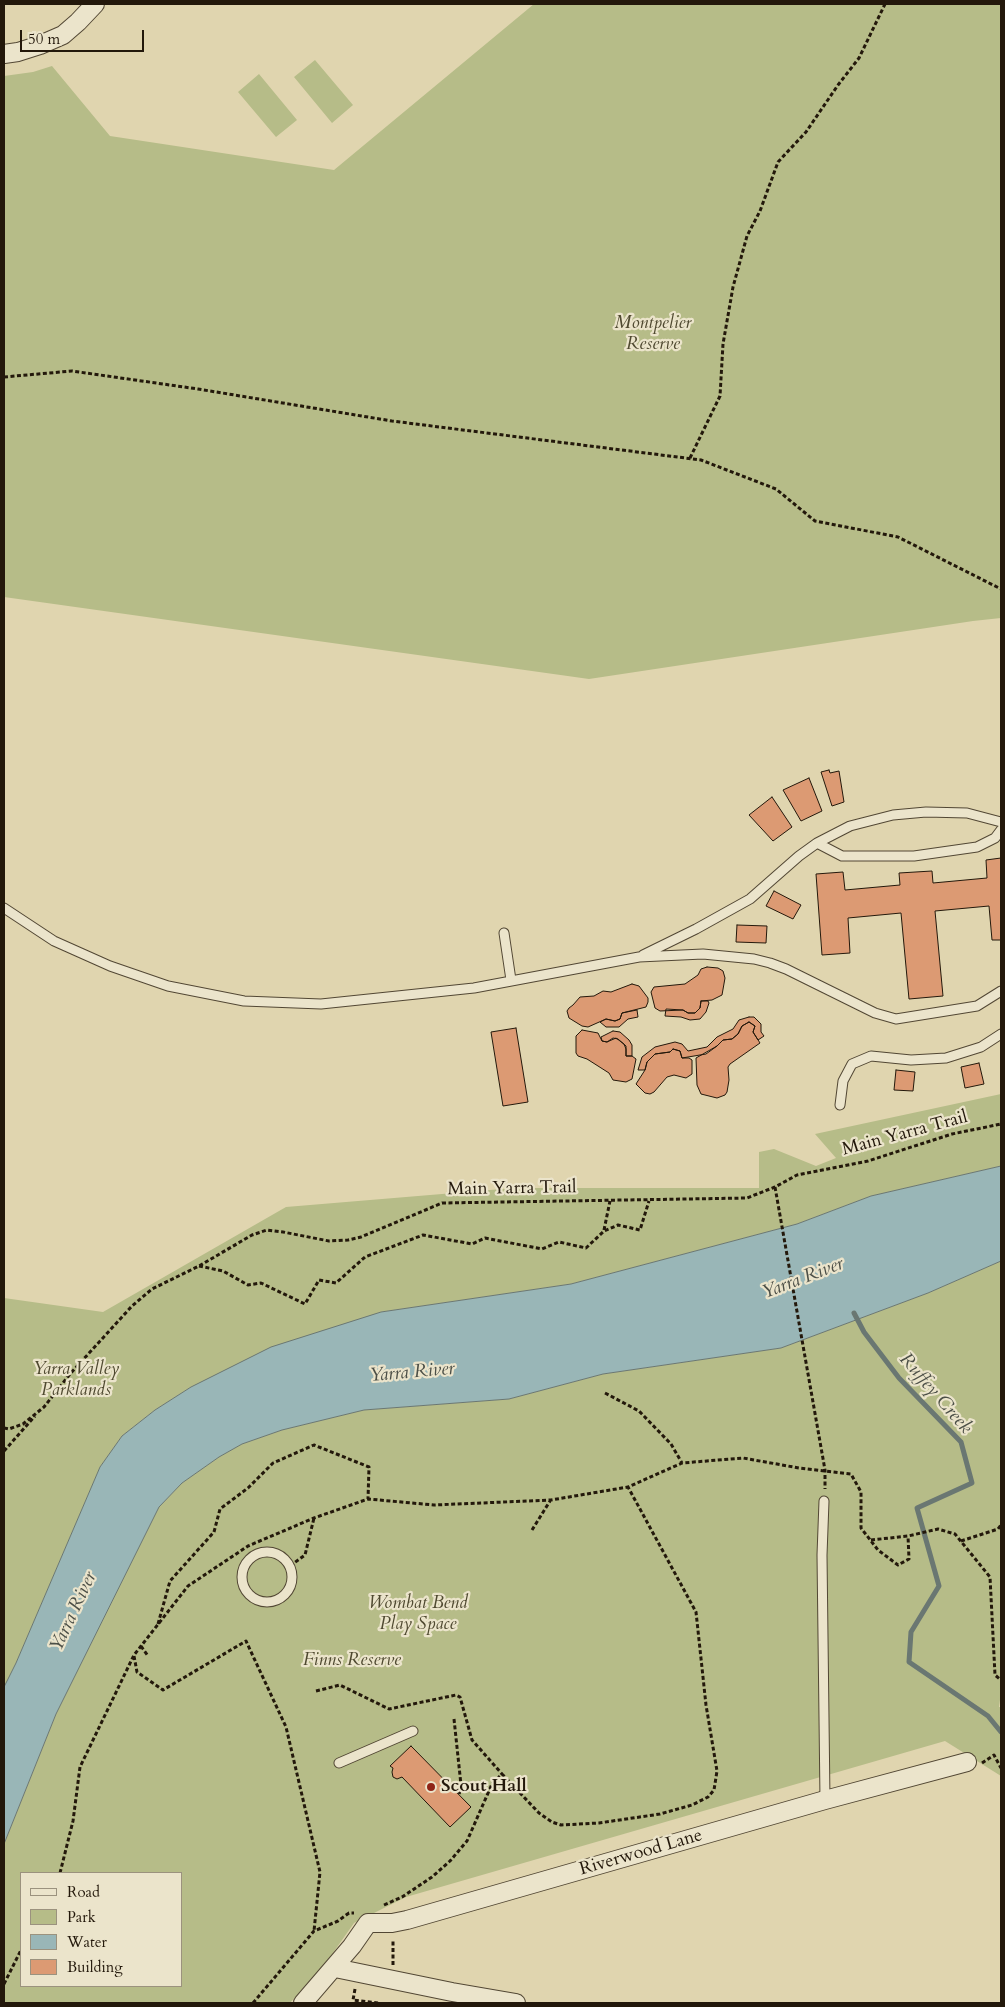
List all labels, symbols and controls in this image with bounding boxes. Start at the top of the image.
scale bar [22,20,146,52]
text: 50 m [28,29,60,49]
park label: Montpelier Reserve [615,313,691,356]
street label: Main Yarra Trail [840,1107,970,1161]
street label: Main Yarra Trail [447,1177,577,1201]
water label: Yarra River [759,1253,847,1305]
water label: Ruffey Creek [894,1349,976,1439]
water label: Yarra River [368,1358,456,1388]
park label: Yarra Valley Parklands [33,1359,119,1402]
water label: Yarra River [46,1568,102,1656]
park label: Wombat Bend Play Space [368,1593,468,1636]
park label: Finns Reserve [303,1650,401,1672]
place label: Scout Hall [441,1776,527,1798]
marker: Scout Hall [425,1781,437,1793]
street label: Riverwood Lane [577,1825,705,1881]
legend [20,1872,182,1987]
text: Road [67,1882,100,1902]
text: Park [67,1907,96,1927]
text: Water [67,1932,107,1952]
text: Building [67,1957,123,1977]

